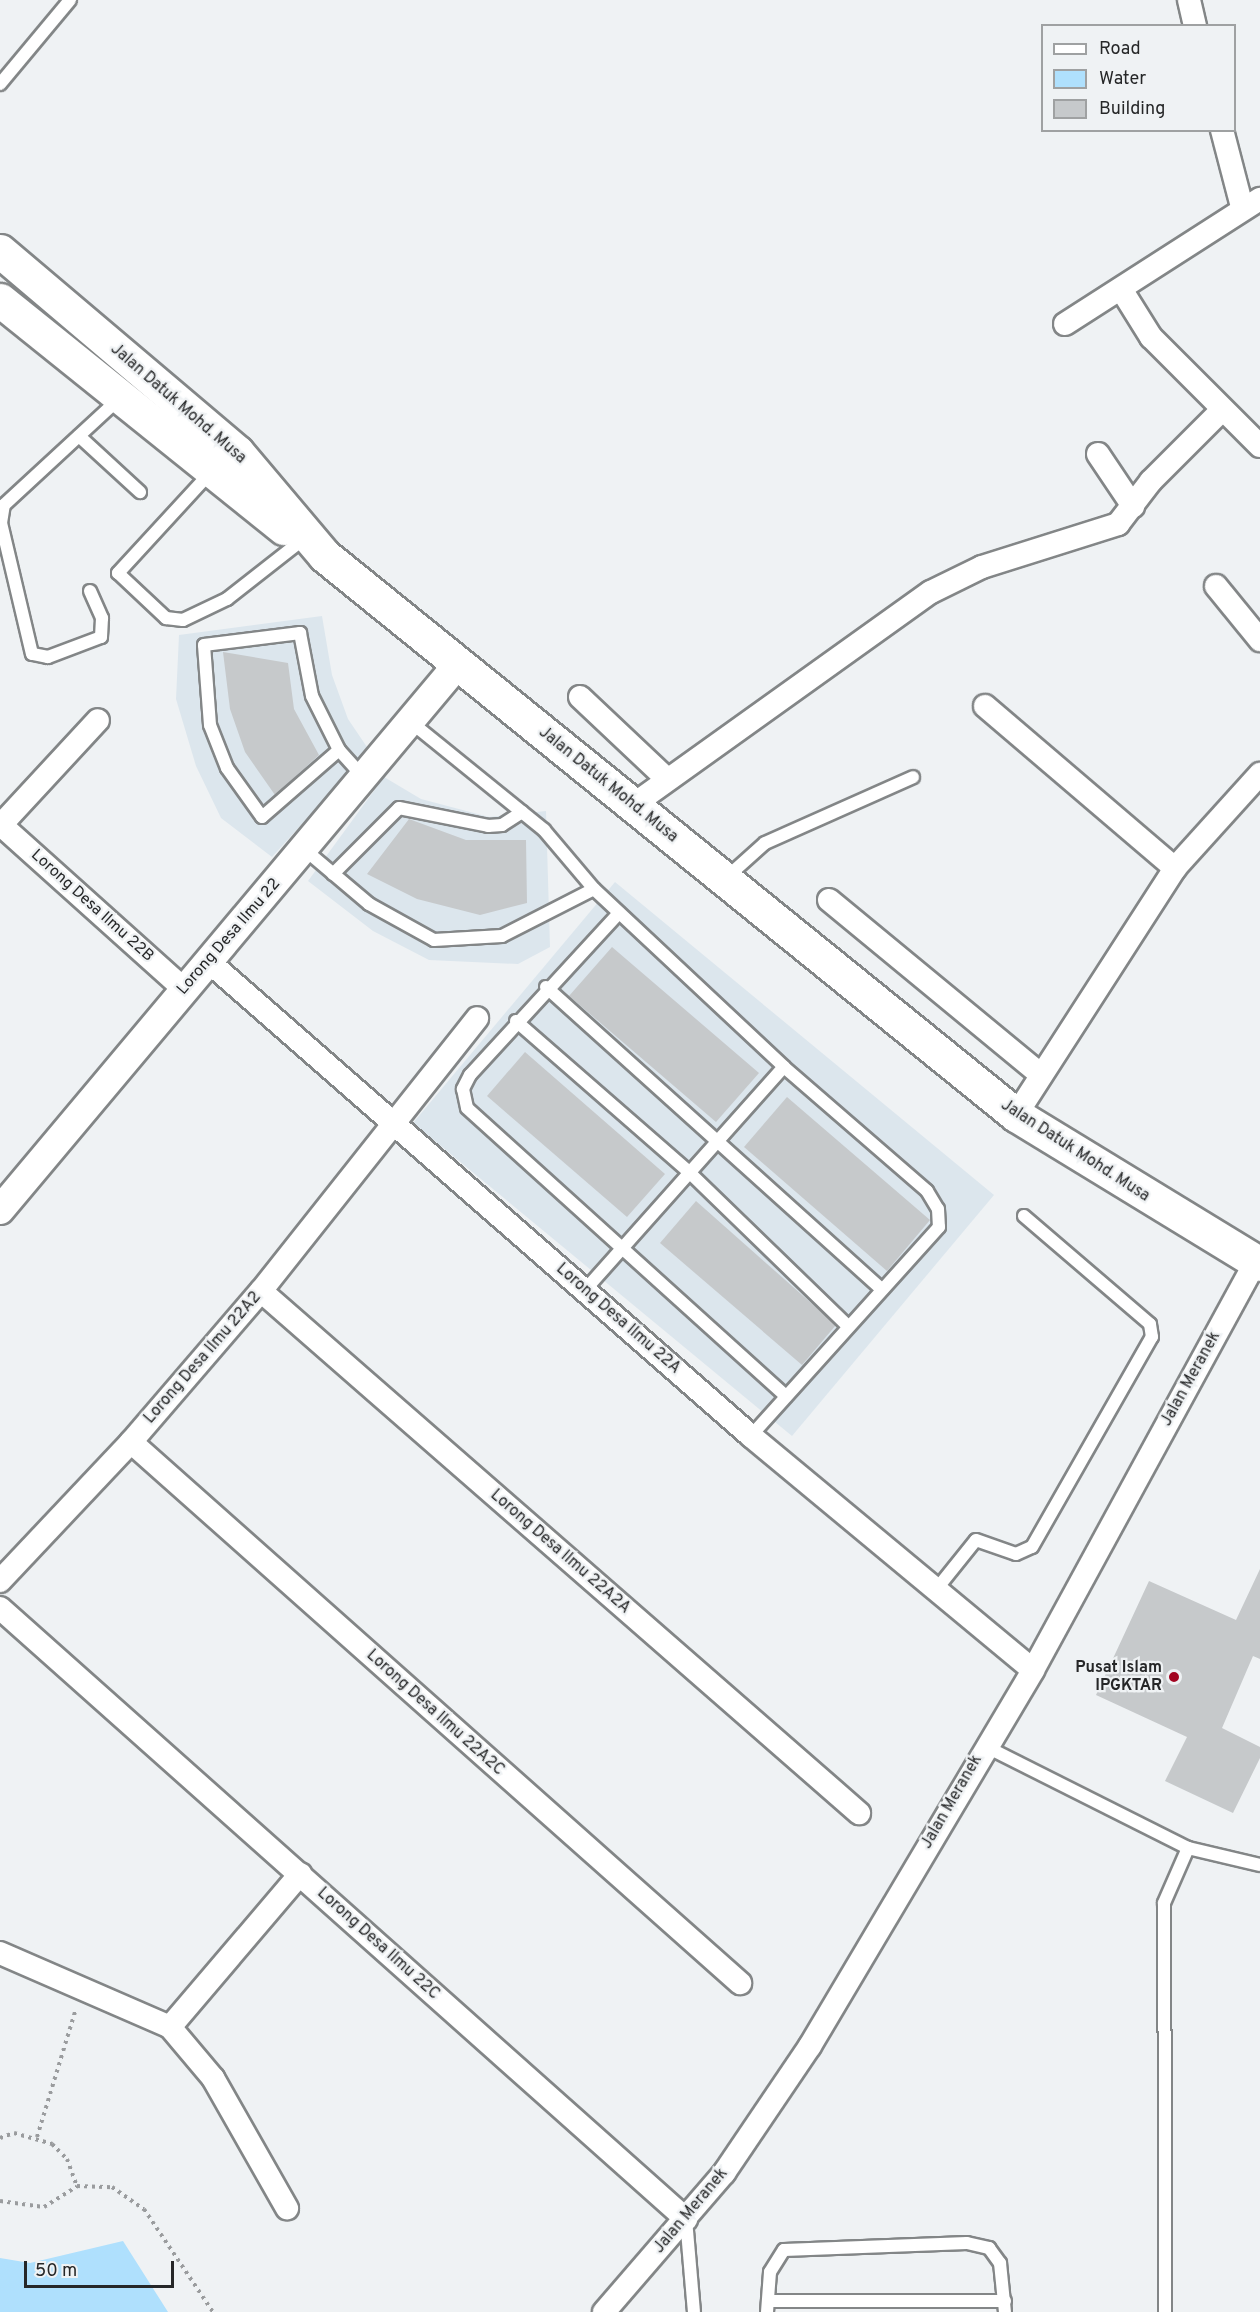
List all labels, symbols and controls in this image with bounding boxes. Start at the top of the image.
legend [1041,24,1236,132]
text: Road [1099,38,1141,61]
text: Water [1099,68,1146,91]
text: Building [1099,98,1165,121]
street label: Jalan Datuk Mohd. Musa [106,340,250,468]
street label: Jalan Datuk Mohd. Musa [535,723,681,847]
street label: Lorong Desa Ilmu 22B [27,846,157,966]
street label: Lorong Desa Ilmu 22 [173,875,285,999]
street label: Jalan Datuk Mohd. Musa [997,1096,1153,1206]
street label: Lorong Desa Ilmu 22A [552,1260,684,1378]
street label: Lorong Desa Ilmu 22A2 [140,1288,266,1428]
street label: Jalan Meranek [1157,1328,1225,1430]
street label: Lorong Desa Ilmu 22A2A [486,1486,634,1618]
street label: Lorong Desa Ilmu 22A2C [362,1646,508,1780]
place label: Pusat Islam IPGKTAR [1075,1658,1162,1696]
marker: Pusat Islam IPGKTAR [1167,1670,1181,1684]
street label: Jalan Meranek [917,1752,987,1852]
street label: Lorong Desa Ilmu 22C [313,1884,443,2004]
street label: Jalan Meranek [650,2165,732,2257]
scale bar [27,2249,177,2287]
text: 50 m [35,2260,77,2283]

